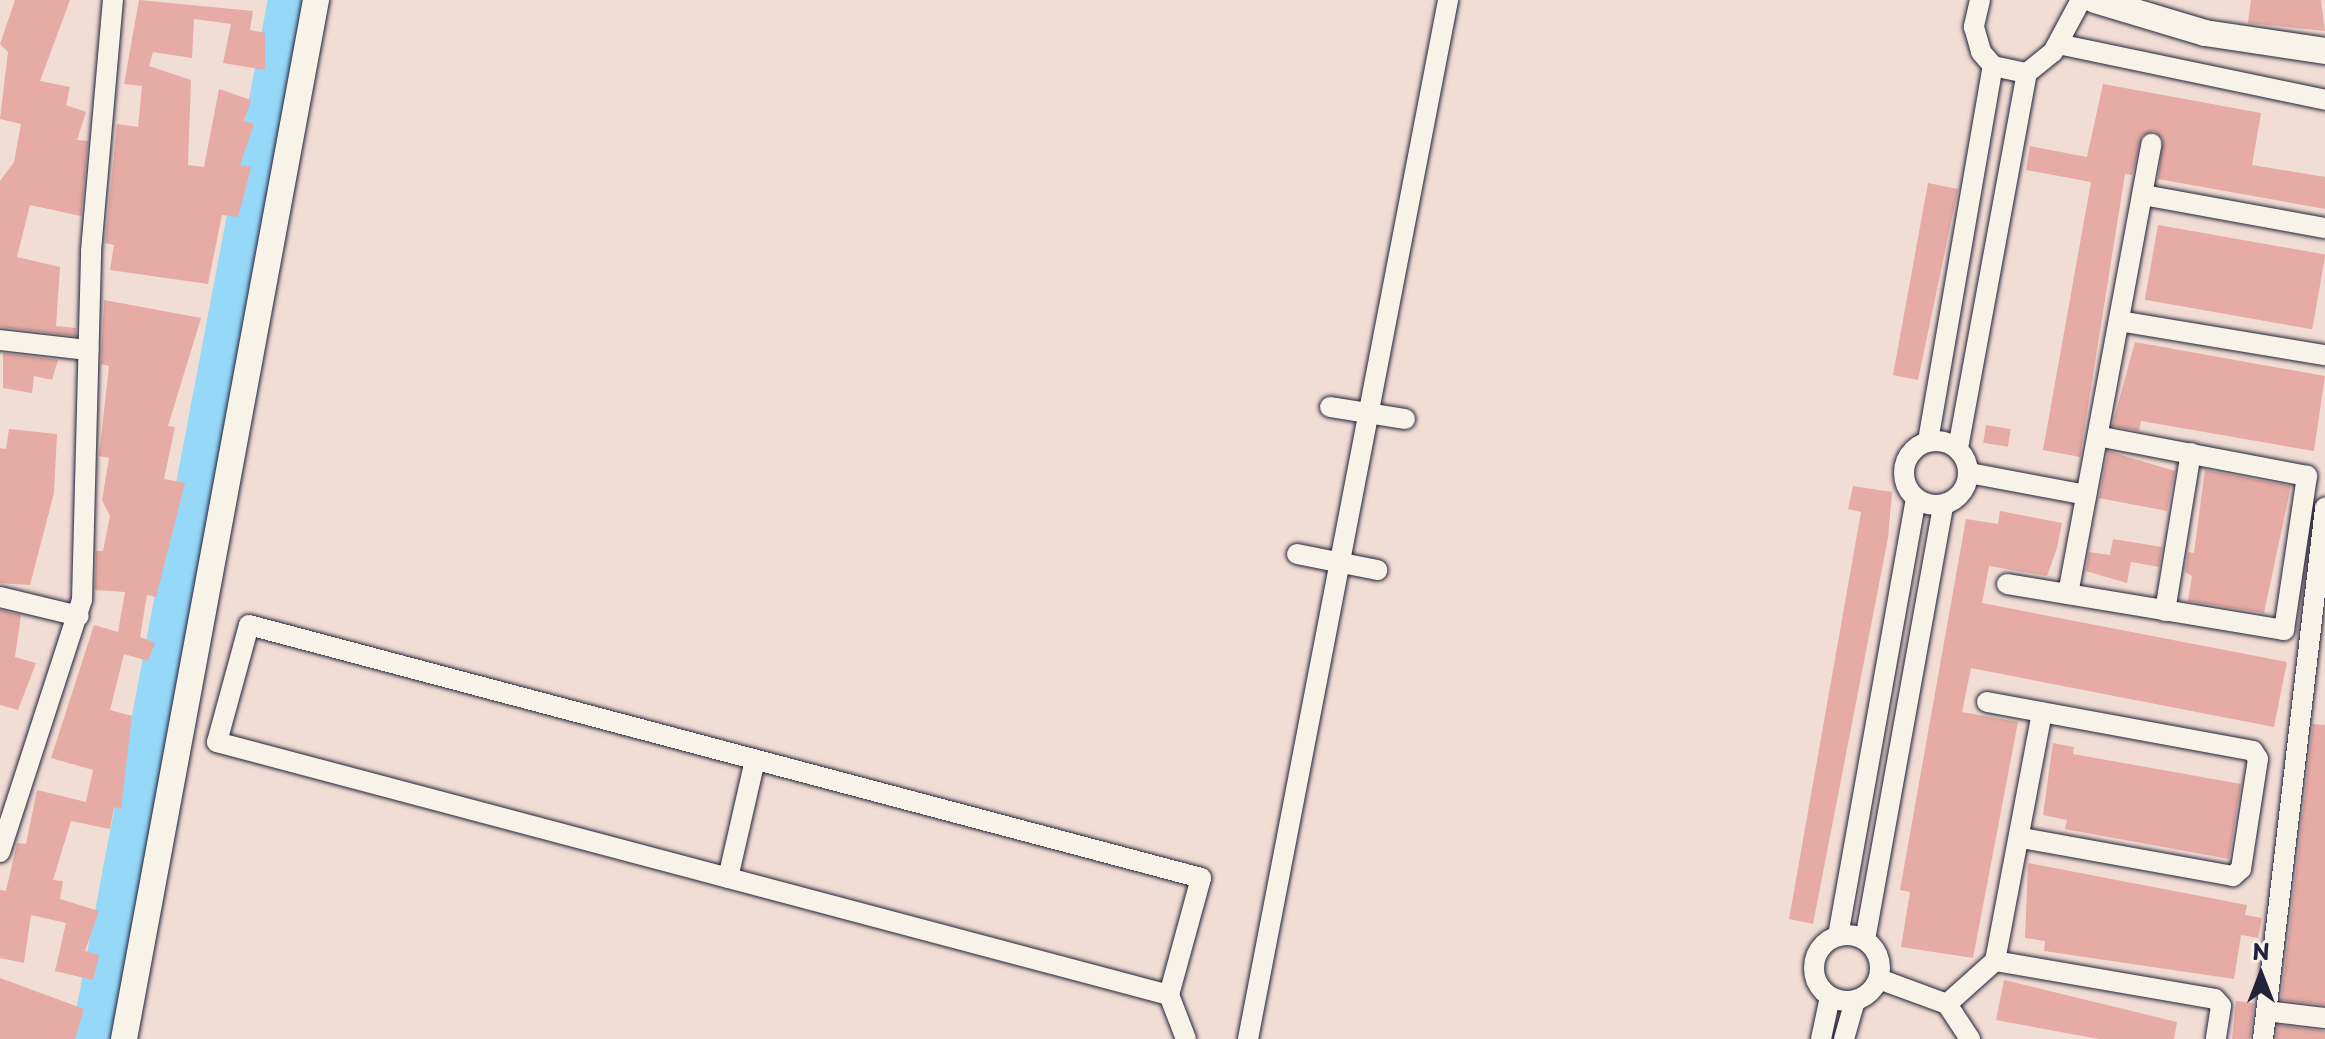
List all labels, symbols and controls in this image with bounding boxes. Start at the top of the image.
text: N [2252,934,2270,967]
north arrow [2221,935,2301,1015]

